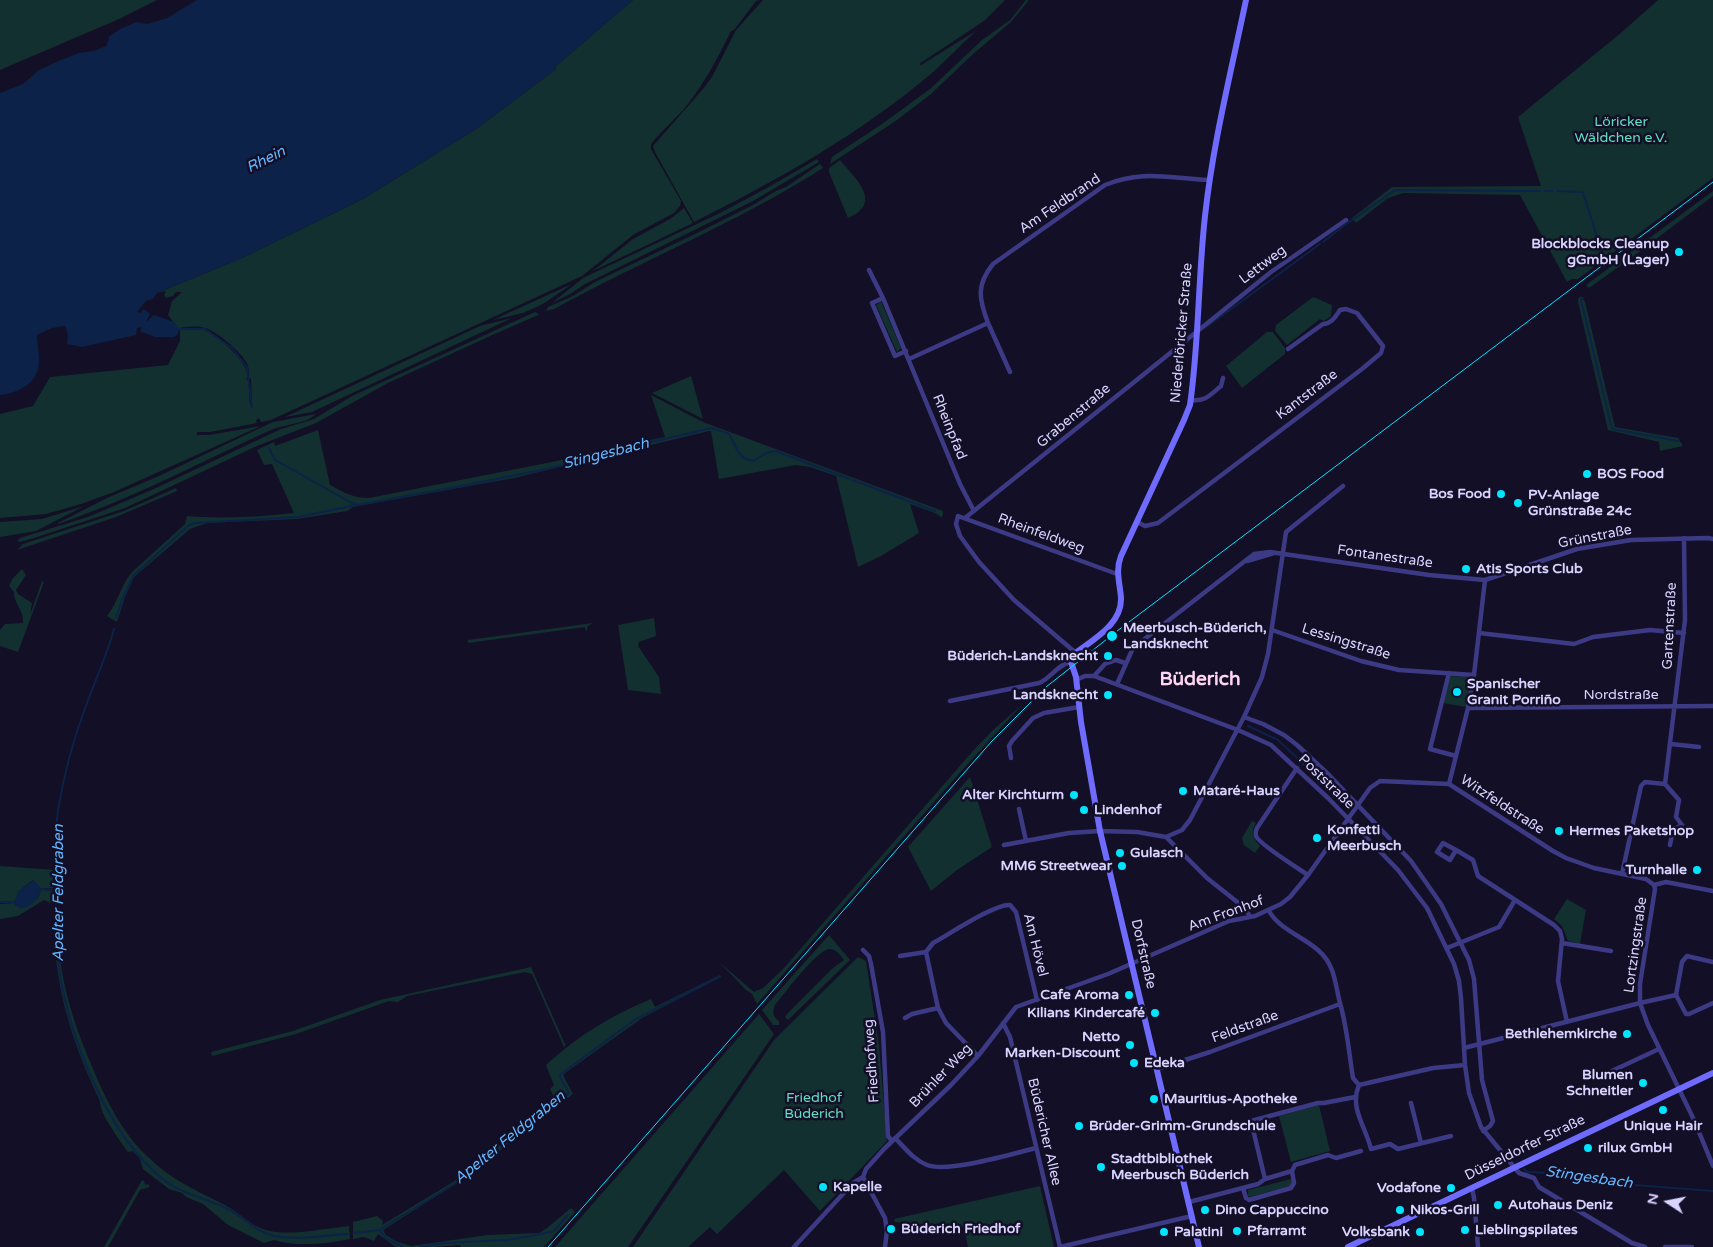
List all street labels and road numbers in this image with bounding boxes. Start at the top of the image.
street label: Am Feldbrand [1016,171,1104,237]
street label: Lettweg [1236,242,1290,288]
street label: Niederlöricker Straße [1168,262,1196,404]
street label: Kantstraße [1273,366,1341,424]
street label: Grabenstraße [1034,380,1114,452]
street label: Rheinpfad [928,392,970,462]
street label: Rheinfeldweg [995,511,1087,557]
street label: Grünstraße [1557,522,1633,552]
street label: Fontanestraße [1336,542,1434,572]
street label: Gartenstraße [1659,582,1681,670]
street label: Lessingstraße [1300,621,1392,663]
street label: Nordstraße [1583,687,1659,703]
street label: Poststraße [1294,751,1358,813]
street label: Witzfeldstraße [1457,772,1547,838]
street label: Am Fronhof [1186,893,1266,935]
street label: Lortzingstraße [1621,896,1651,994]
street label: Am Hövel [1019,912,1051,978]
street label: Dorfstraße [1127,917,1159,991]
street label: Feldstraße [1209,1007,1281,1047]
street label: Friedhofweg [861,1019,883,1103]
street label: Brühler Weg [906,1040,976,1112]
street label: Büdericher Allee [1023,1077,1065,1187]
street label: Düsseldorfer Straße [1462,1112,1588,1184]

